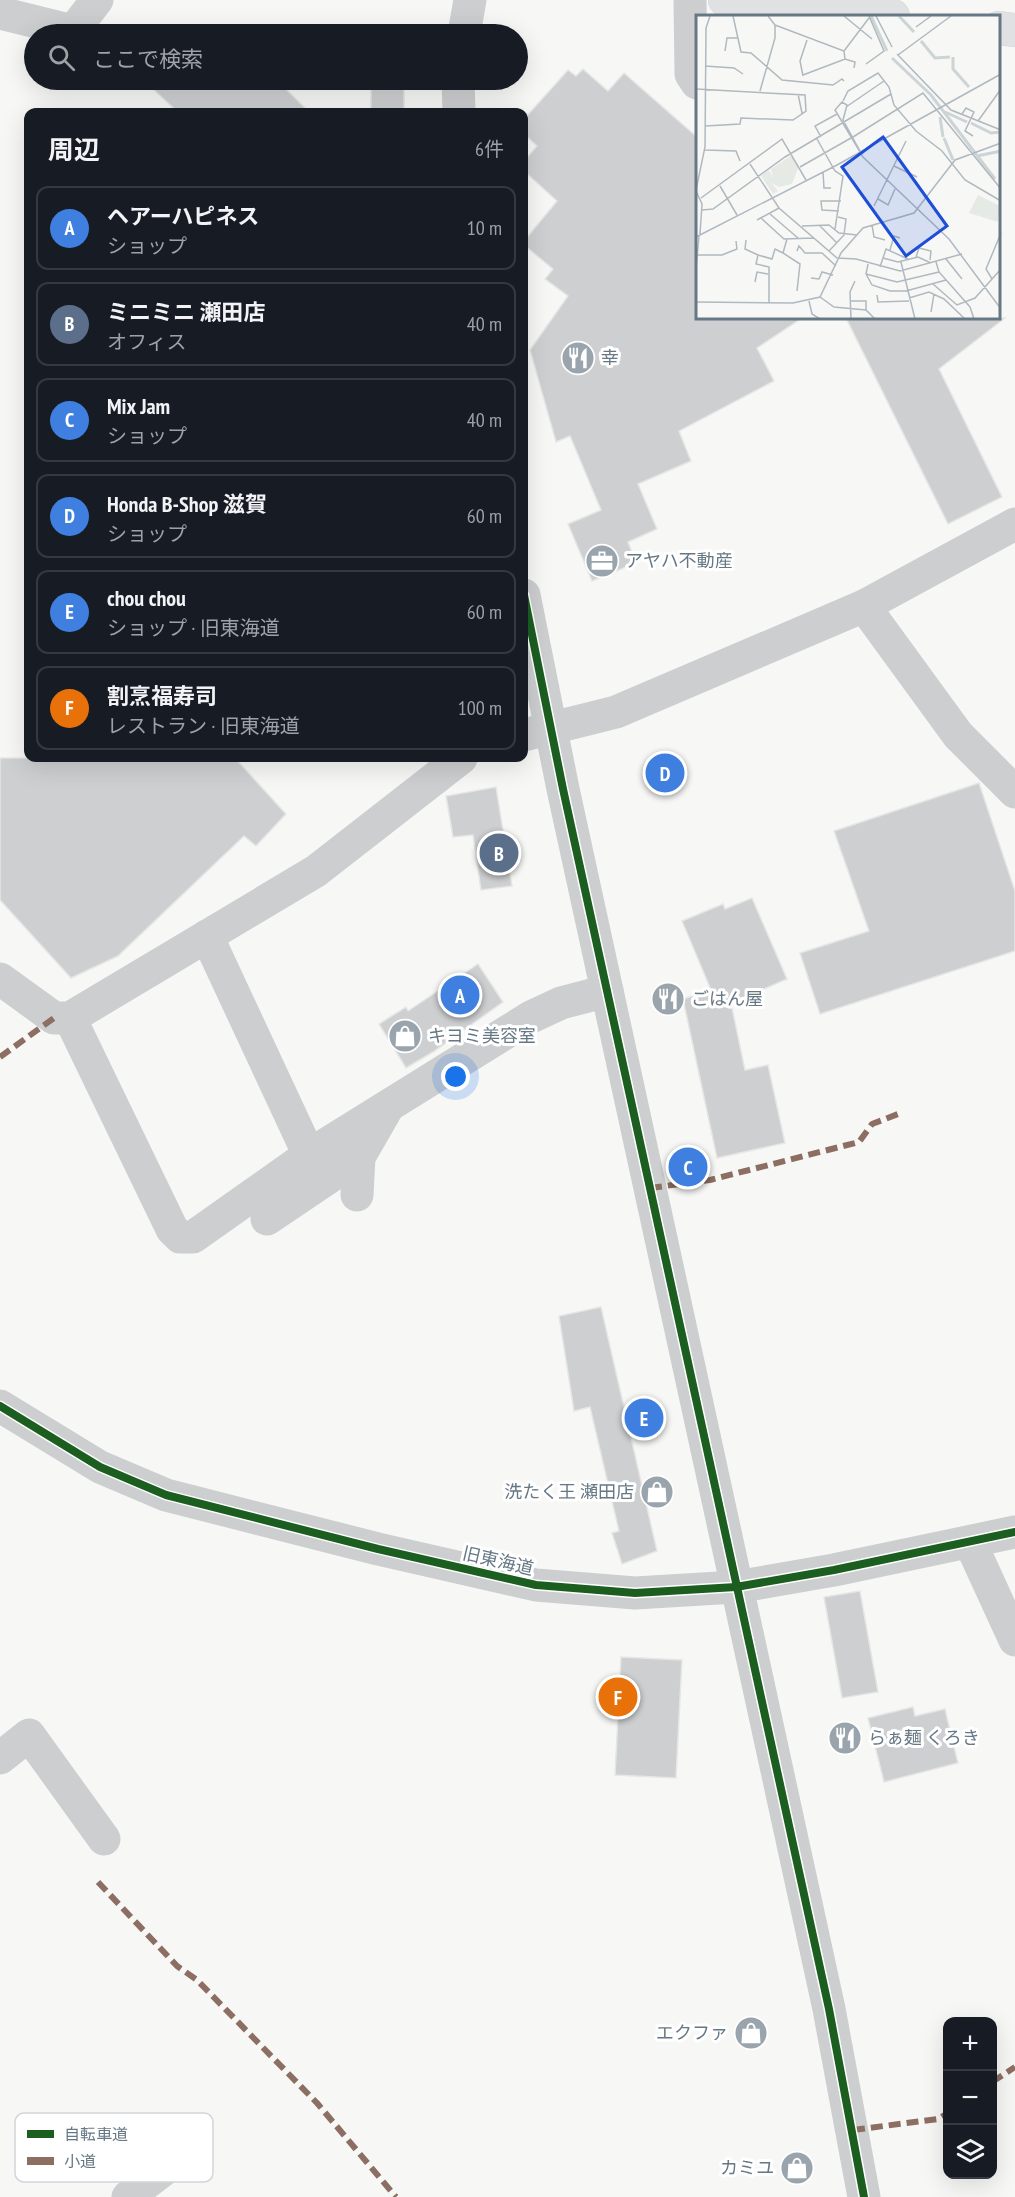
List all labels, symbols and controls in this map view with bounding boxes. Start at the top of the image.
inset map [696,15,1000,320]
search box [24,24,528,90]
icon: search [45,41,78,74]
text: ここで検索 [93,45,203,73]
text: 周辺 [48,133,100,166]
text: 6件 [475,136,504,162]
text: ヘアーハピネス [107,202,259,230]
text: A [64,215,75,241]
text: 10 m [467,215,502,241]
text: ショップ [107,233,187,259]
text: ミニミニ 瀬田店 [107,298,266,326]
text: B [65,311,74,337]
text: 40 m [467,311,502,337]
text: オフィス [107,329,187,355]
restaurant icon: 幸 [560,340,596,376]
place label: 幸 [601,346,619,369]
text: Mix Jam [107,392,170,420]
text: C [65,407,74,433]
text: 40 m [467,407,502,433]
text: ショップ [107,423,187,449]
text: Honda B-Shop 滋賀 [107,490,267,518]
text: D [64,503,75,529]
text: 60 m [467,503,502,529]
text: ショップ [107,521,187,547]
office icon: アヤハ不動産 [584,543,620,579]
place label: アヤハ不動産 [625,549,733,572]
text: chou chou [107,584,186,612]
text: E [65,599,74,625]
text: 60 m [467,599,502,625]
text: ショップ · 旧東海道 [107,615,280,641]
text: 割烹福寿司 [107,682,217,710]
text: F [65,695,74,721]
text: 100 m [458,695,502,721]
text: レストラン · 旧東海道 [107,713,300,739]
pin: D [646,750,684,796]
pin: B [480,830,518,876]
pin: A [440,972,480,1018]
restaurant icon: ごはん屋 [650,981,686,1017]
place label: ごはん屋 [691,987,763,1010]
shop icon: キヨミ美容室 [387,1018,423,1054]
place label: キヨミ美容室 [428,1024,536,1047]
your location [441,1062,470,1091]
pin: C [668,1144,708,1190]
pin: E [624,1396,664,1440]
shop icon: 洗たく王 瀬田店 [639,1474,675,1510]
place label: 洗たく王 瀬田店 [504,1480,634,1503]
street label: 旧東海道 [460,1541,536,1580]
pin: F [598,1674,638,1720]
restaurant icon: らぁ麺 くろき [827,1720,863,1756]
place label: らぁ麺 くろき [868,1726,980,1749]
shop icon: エクファ [733,2015,769,2051]
map controls [943,2017,997,2179]
button: + [943,2017,997,2071]
place label: エクファ [656,2021,728,2044]
button: − [943,2071,997,2125]
legend [15,2113,213,2182]
text: 自転車道 [64,2124,128,2144]
button: layers [943,2125,997,2179]
shop icon: カミユ [779,2150,815,2186]
text: 小道 [64,2151,96,2171]
place label: カミユ [720,2156,774,2179]

